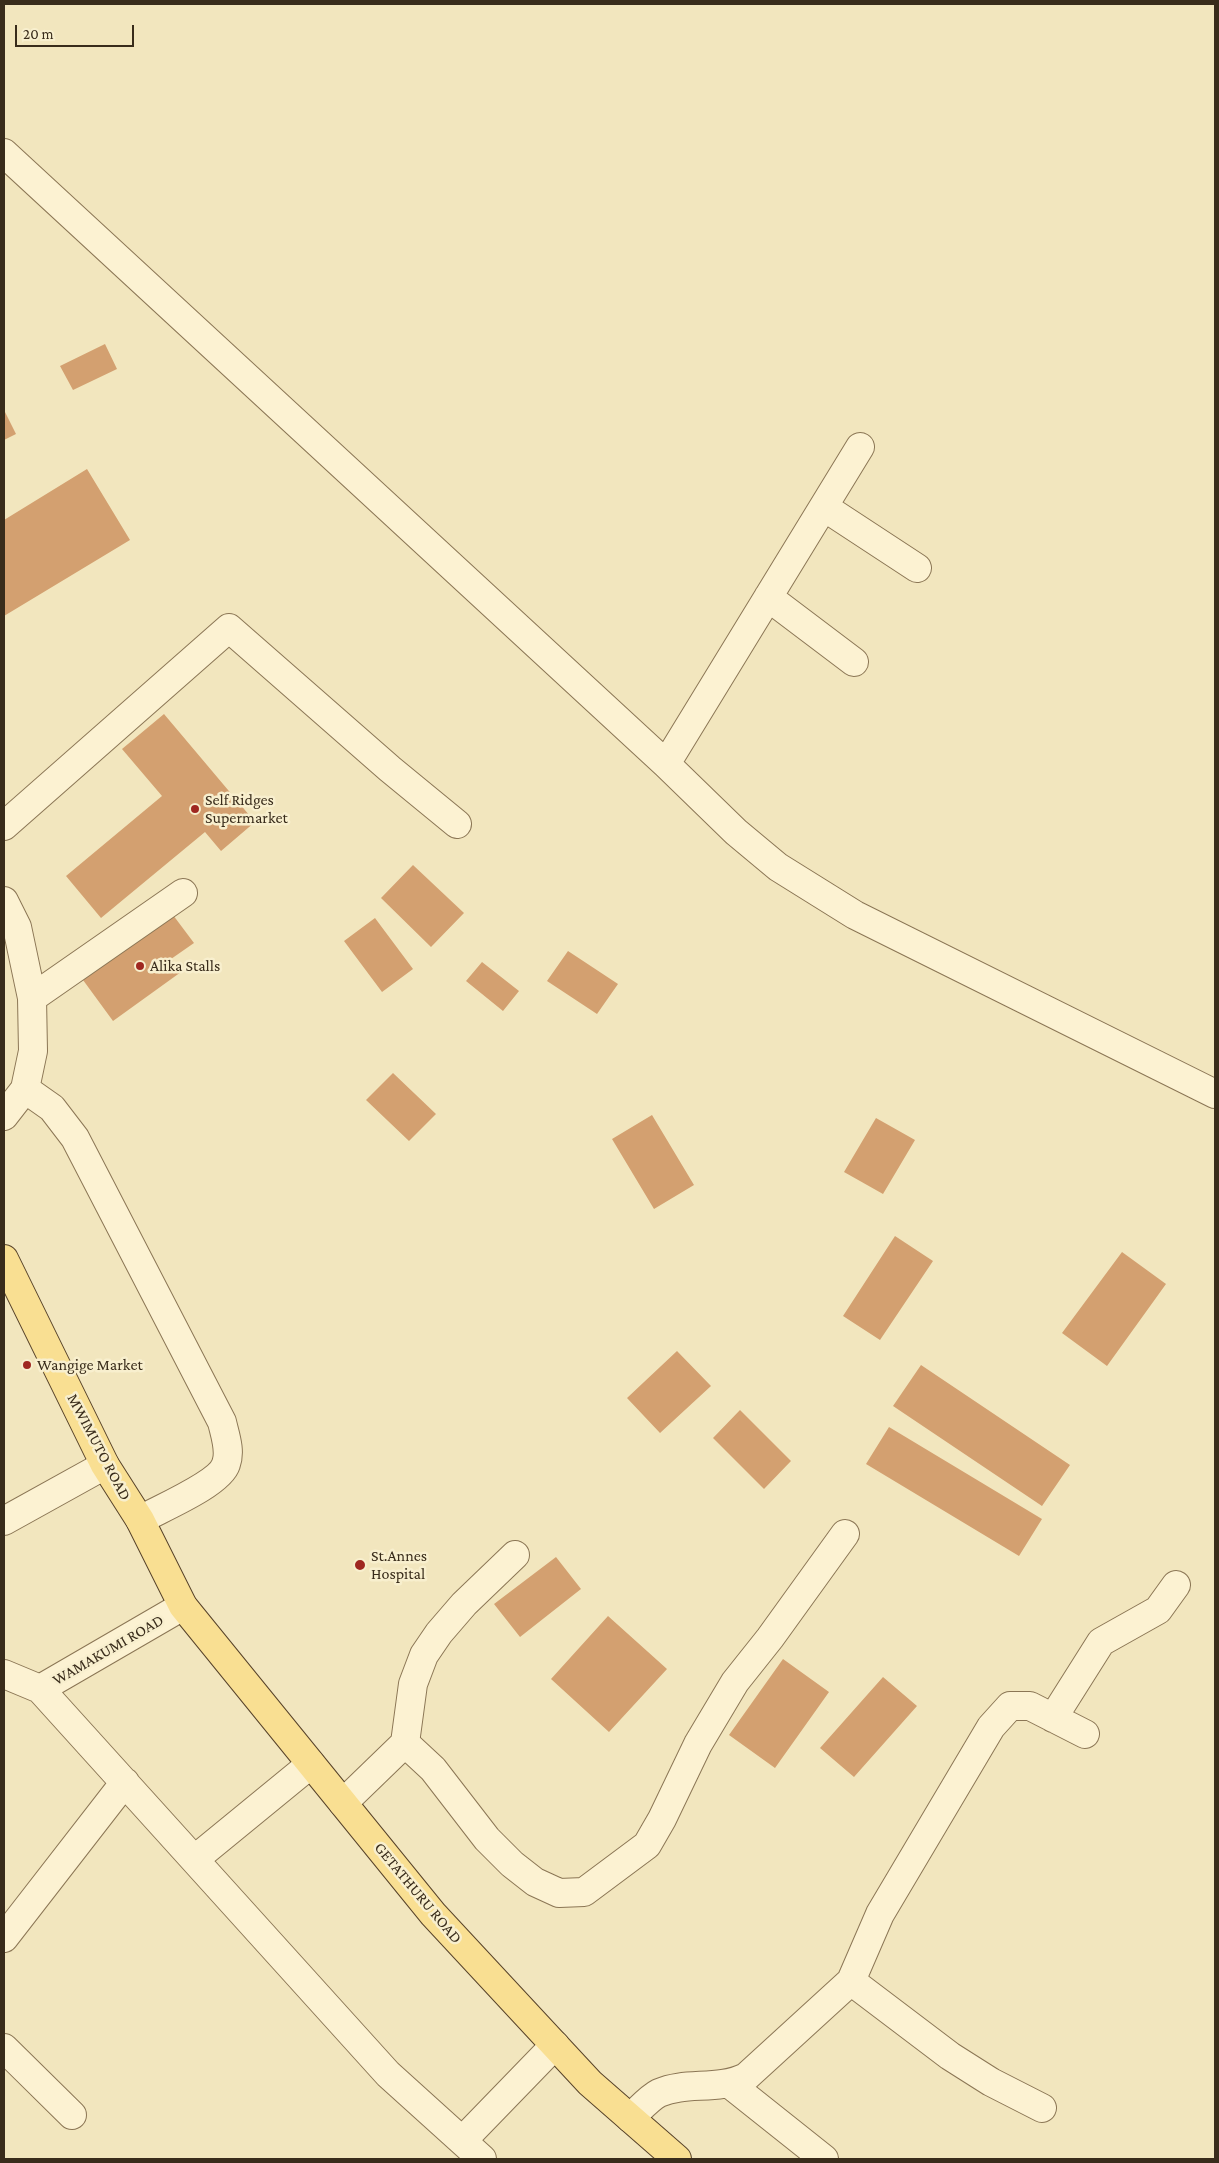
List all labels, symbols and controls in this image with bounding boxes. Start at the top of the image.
scale bar [18,15,136,47]
text: 20 m [23,26,54,42]
place label: Self Ridges Supermarket [205,790,288,828]
marker: Self Ridges Supermarket [189,803,201,815]
place label: Alika Stalls [150,956,220,976]
marker: Alika Stalls [134,960,146,972]
place label: Wangige Market [37,1355,143,1375]
marker: Wangige Market [21,1359,33,1371]
street label: MWIMUTO ROAD [63,1390,135,1504]
place label: St.Annes Hospital [371,1546,427,1584]
marker: St.Annes Hospital [353,1558,367,1572]
street label: WAMAKUMI ROAD [49,1610,167,1690]
street label: GETATHURU ROAD [370,1838,466,1948]

